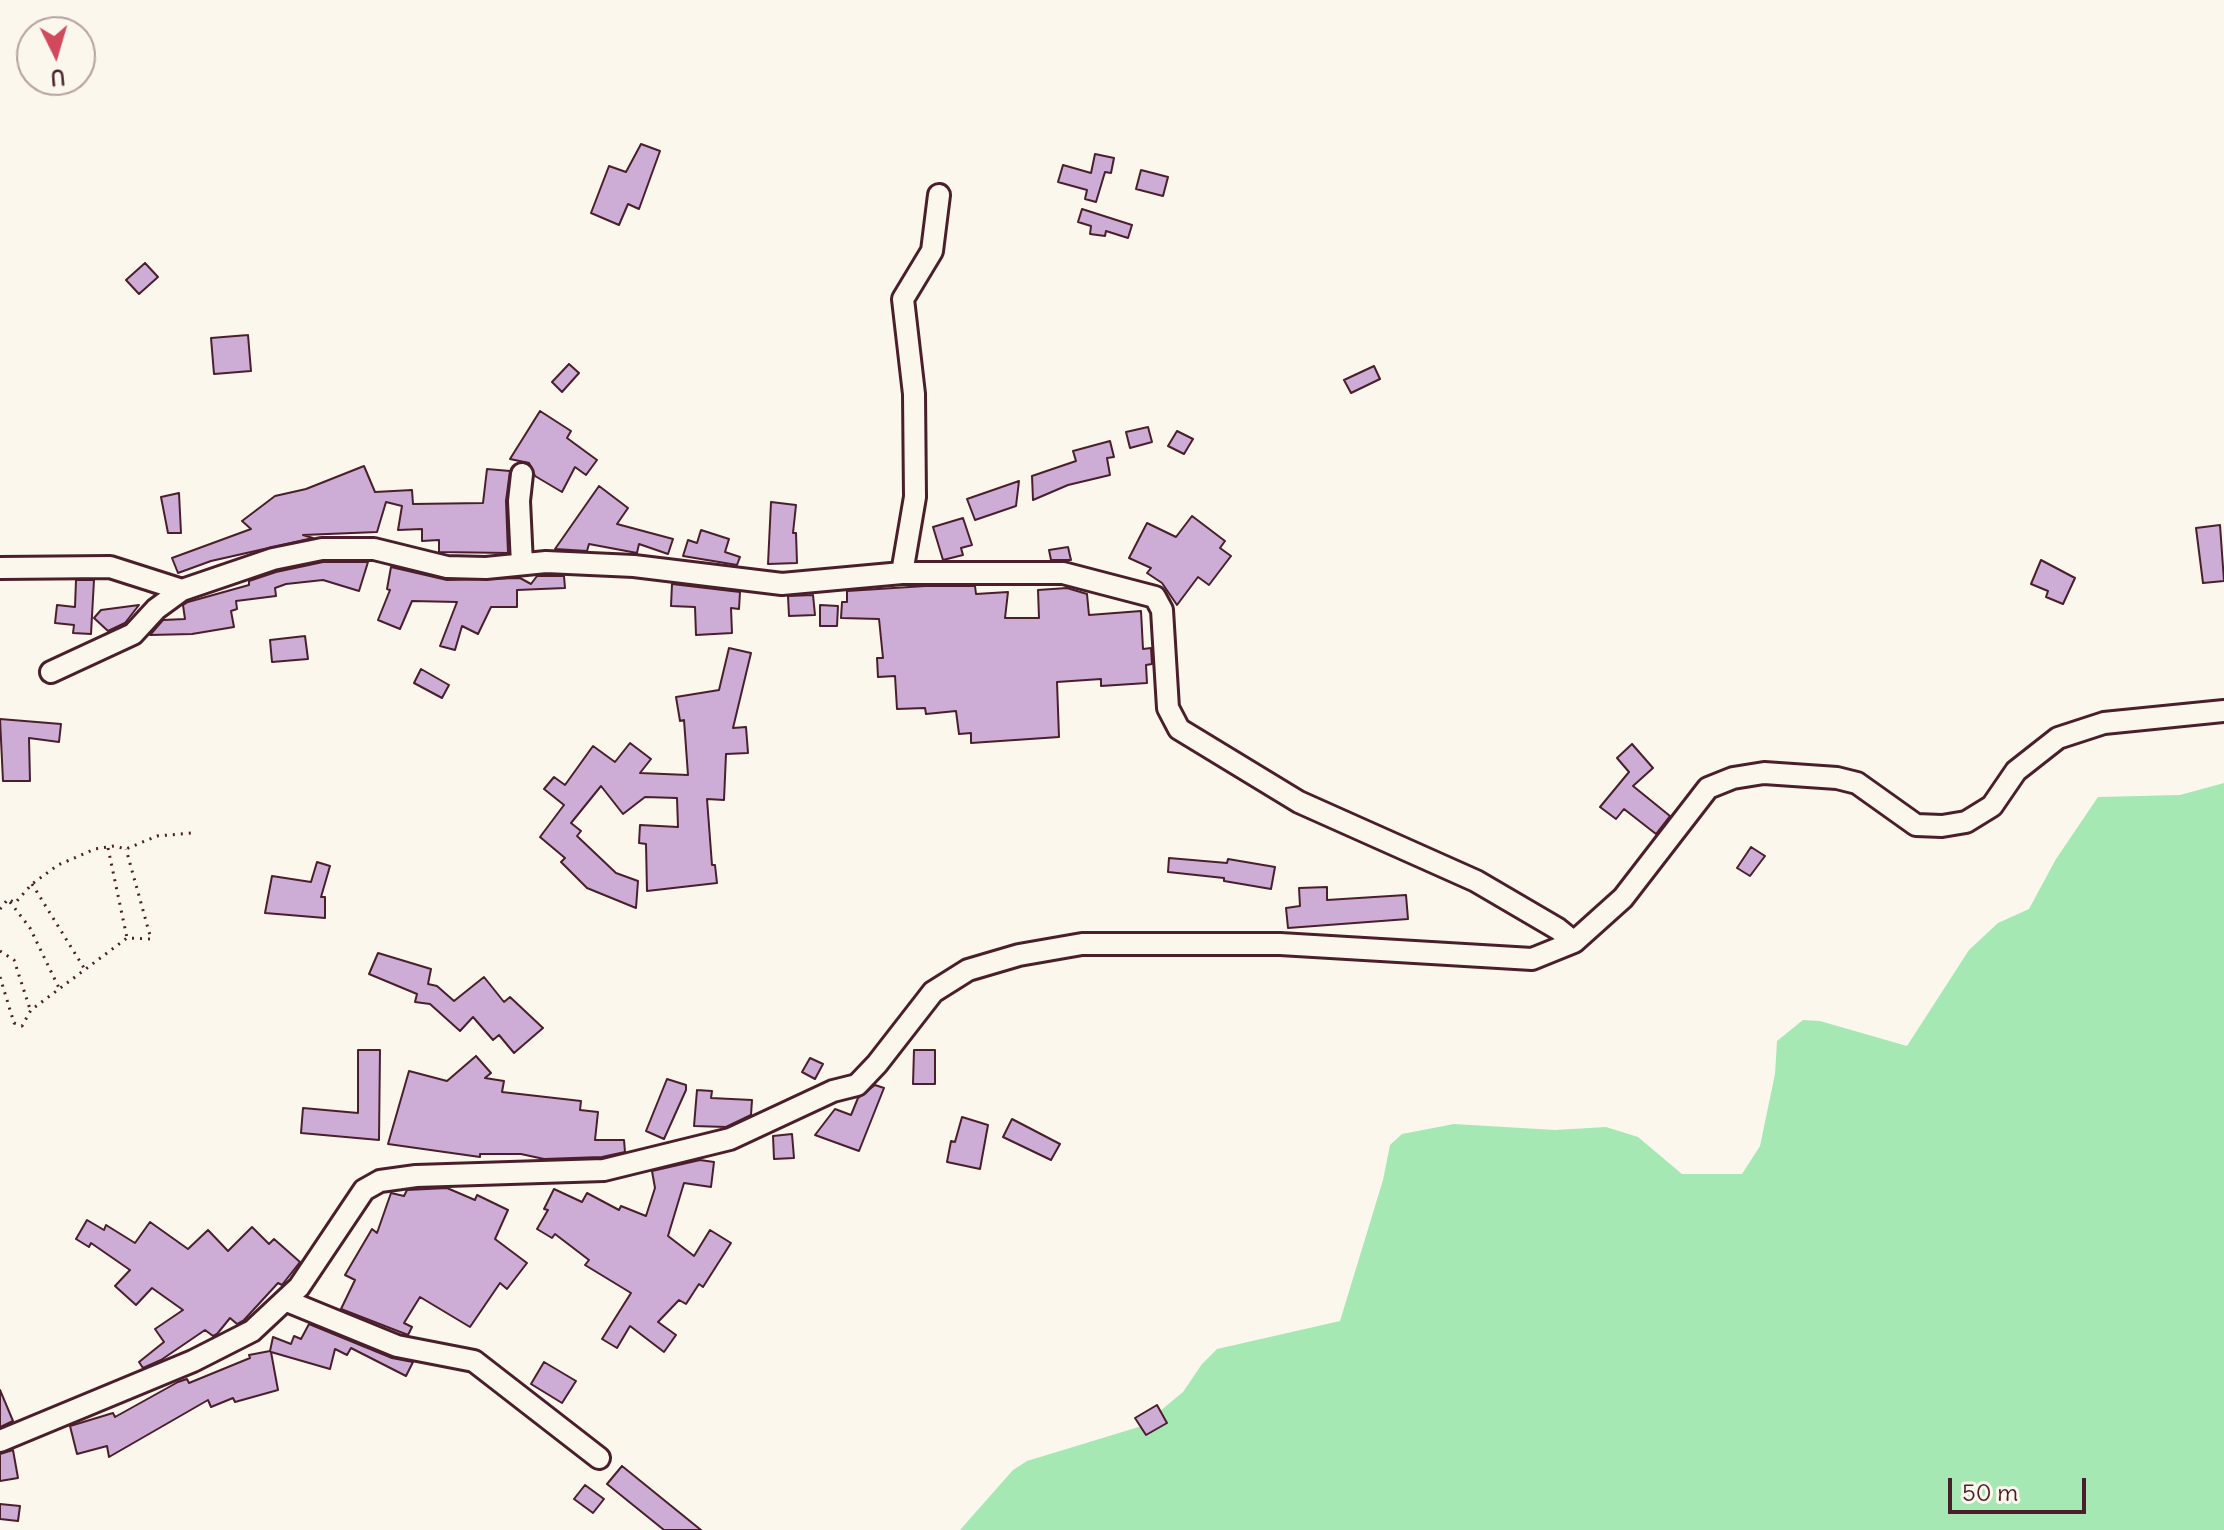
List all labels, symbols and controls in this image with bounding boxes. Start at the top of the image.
north arrow [16,16,96,96]
text: U [49,63,67,93]
scale bar [1952,1462,2090,1512]
text: 50 m [1962,1477,2018,1507]

